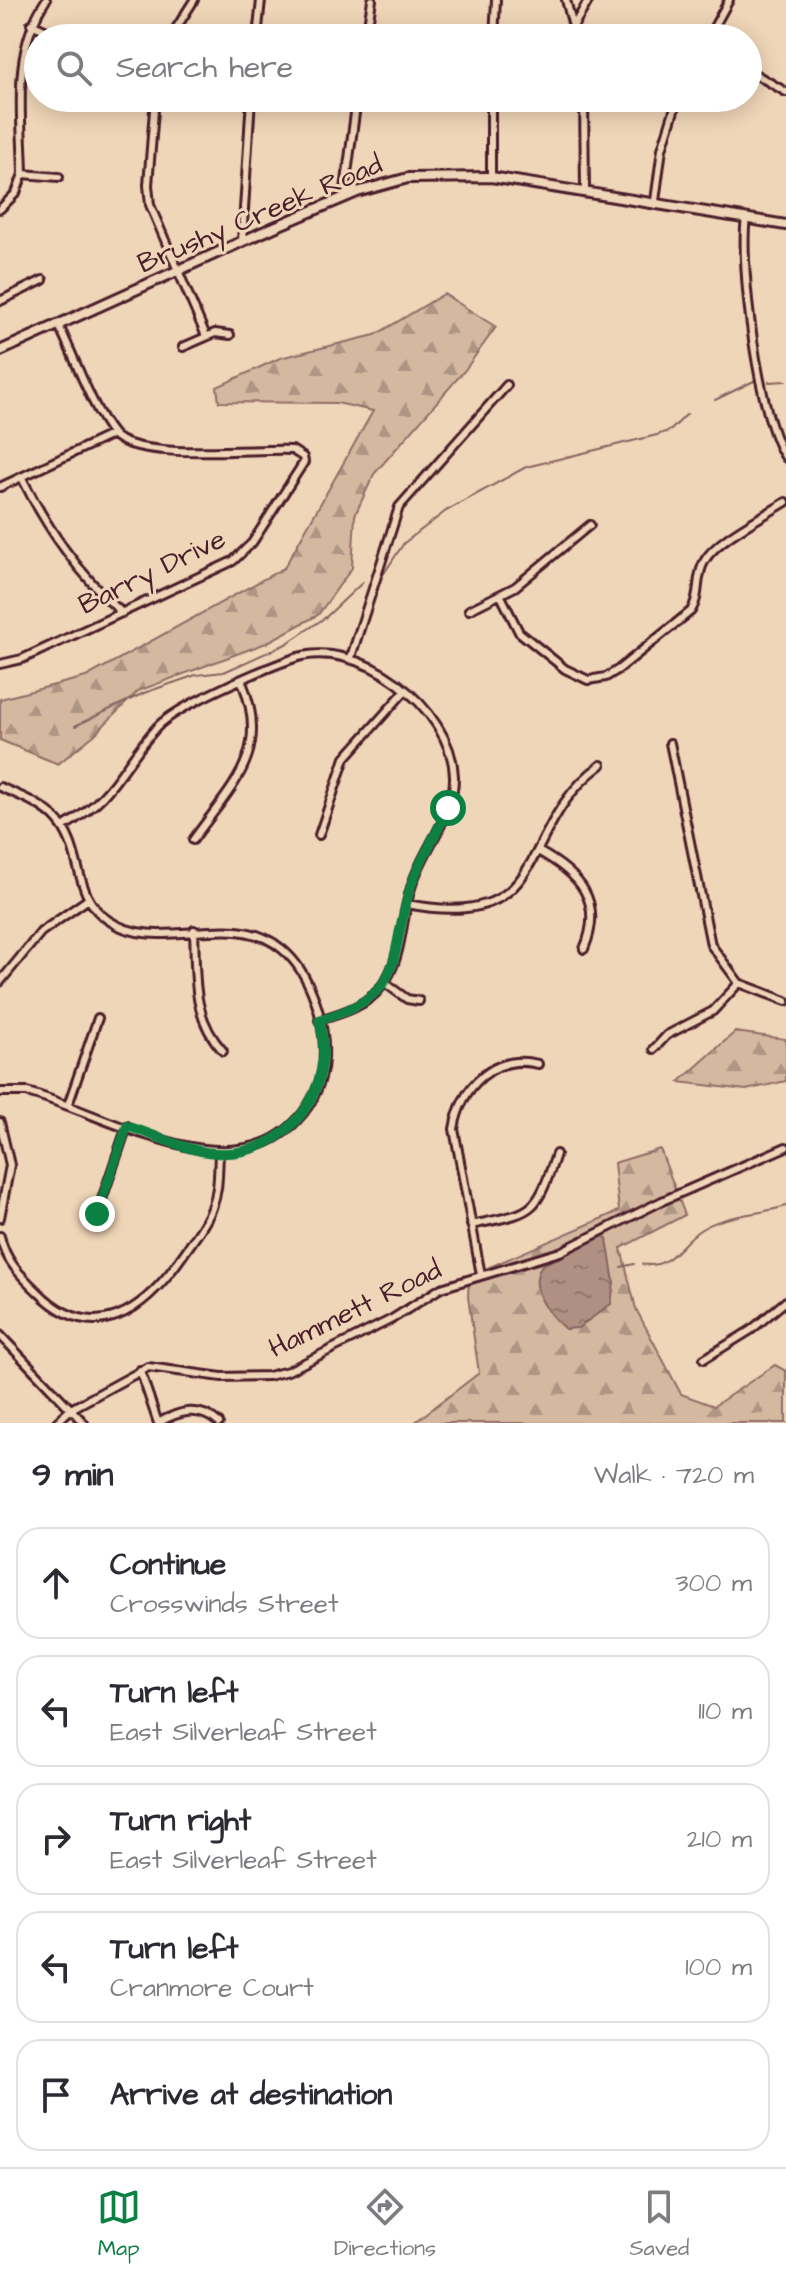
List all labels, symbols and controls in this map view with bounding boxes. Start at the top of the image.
search box [24,24,762,112]
icon: search [52,46,96,90]
text: Search here [116,47,293,89]
street label: Brushy Creek Road [132,145,389,285]
street label: Barry Drive [72,520,233,626]
route start [430,790,466,826]
route end [79,1196,115,1232]
street label: Hammett Road [262,1250,448,1368]
text: 9 min [32,1451,114,1499]
text: Walk · 720 m [594,1457,754,1493]
text: Continue [110,1544,226,1586]
icon: ahead [34,1561,78,1605]
text: 300 m [675,1565,752,1601]
text: Crosswinds Street [110,1586,338,1622]
text: Turn left [110,1672,238,1714]
icon: left [34,1689,78,1733]
text: 110 m [698,1693,752,1729]
text: East Silverleaf Street [110,1714,377,1750]
text: Turn right [110,1800,251,1842]
icon: right [34,1817,78,1861]
text: 210 m [687,1821,752,1857]
text: East Silverleaf Street [110,1842,377,1878]
text: Turn left [110,1928,238,1970]
icon: left [34,1945,78,1989]
text: 100 m [685,1949,752,1985]
text: Cranmore Court [110,1970,314,2006]
icon: arrive [34,2073,78,2117]
text: Arrive at destination [110,2074,392,2116]
tab: Map [97,2185,141,2264]
tab: Directions [334,2185,436,2264]
tab: Saved [629,2185,689,2264]

